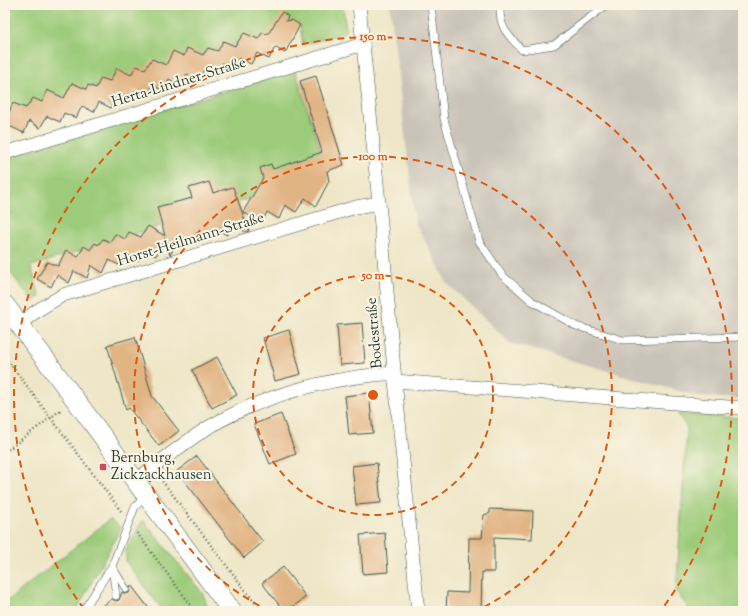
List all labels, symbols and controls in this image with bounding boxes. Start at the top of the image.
text: 150 m [358,28,387,46]
street label: Herta-Lindner-Straße [109,53,249,113]
text: 100 m [357,148,388,166]
street label: Horst-Heilmann-Straße [115,208,267,272]
text: 50 m [361,267,385,285]
street label: Bodestraße [361,296,389,369]
centre of rings [366,388,380,402]
place label: Bernburg, Zickzackhausen [111,448,212,486]
marker: Bernburg, Zickzackhausen [98,462,108,472]

